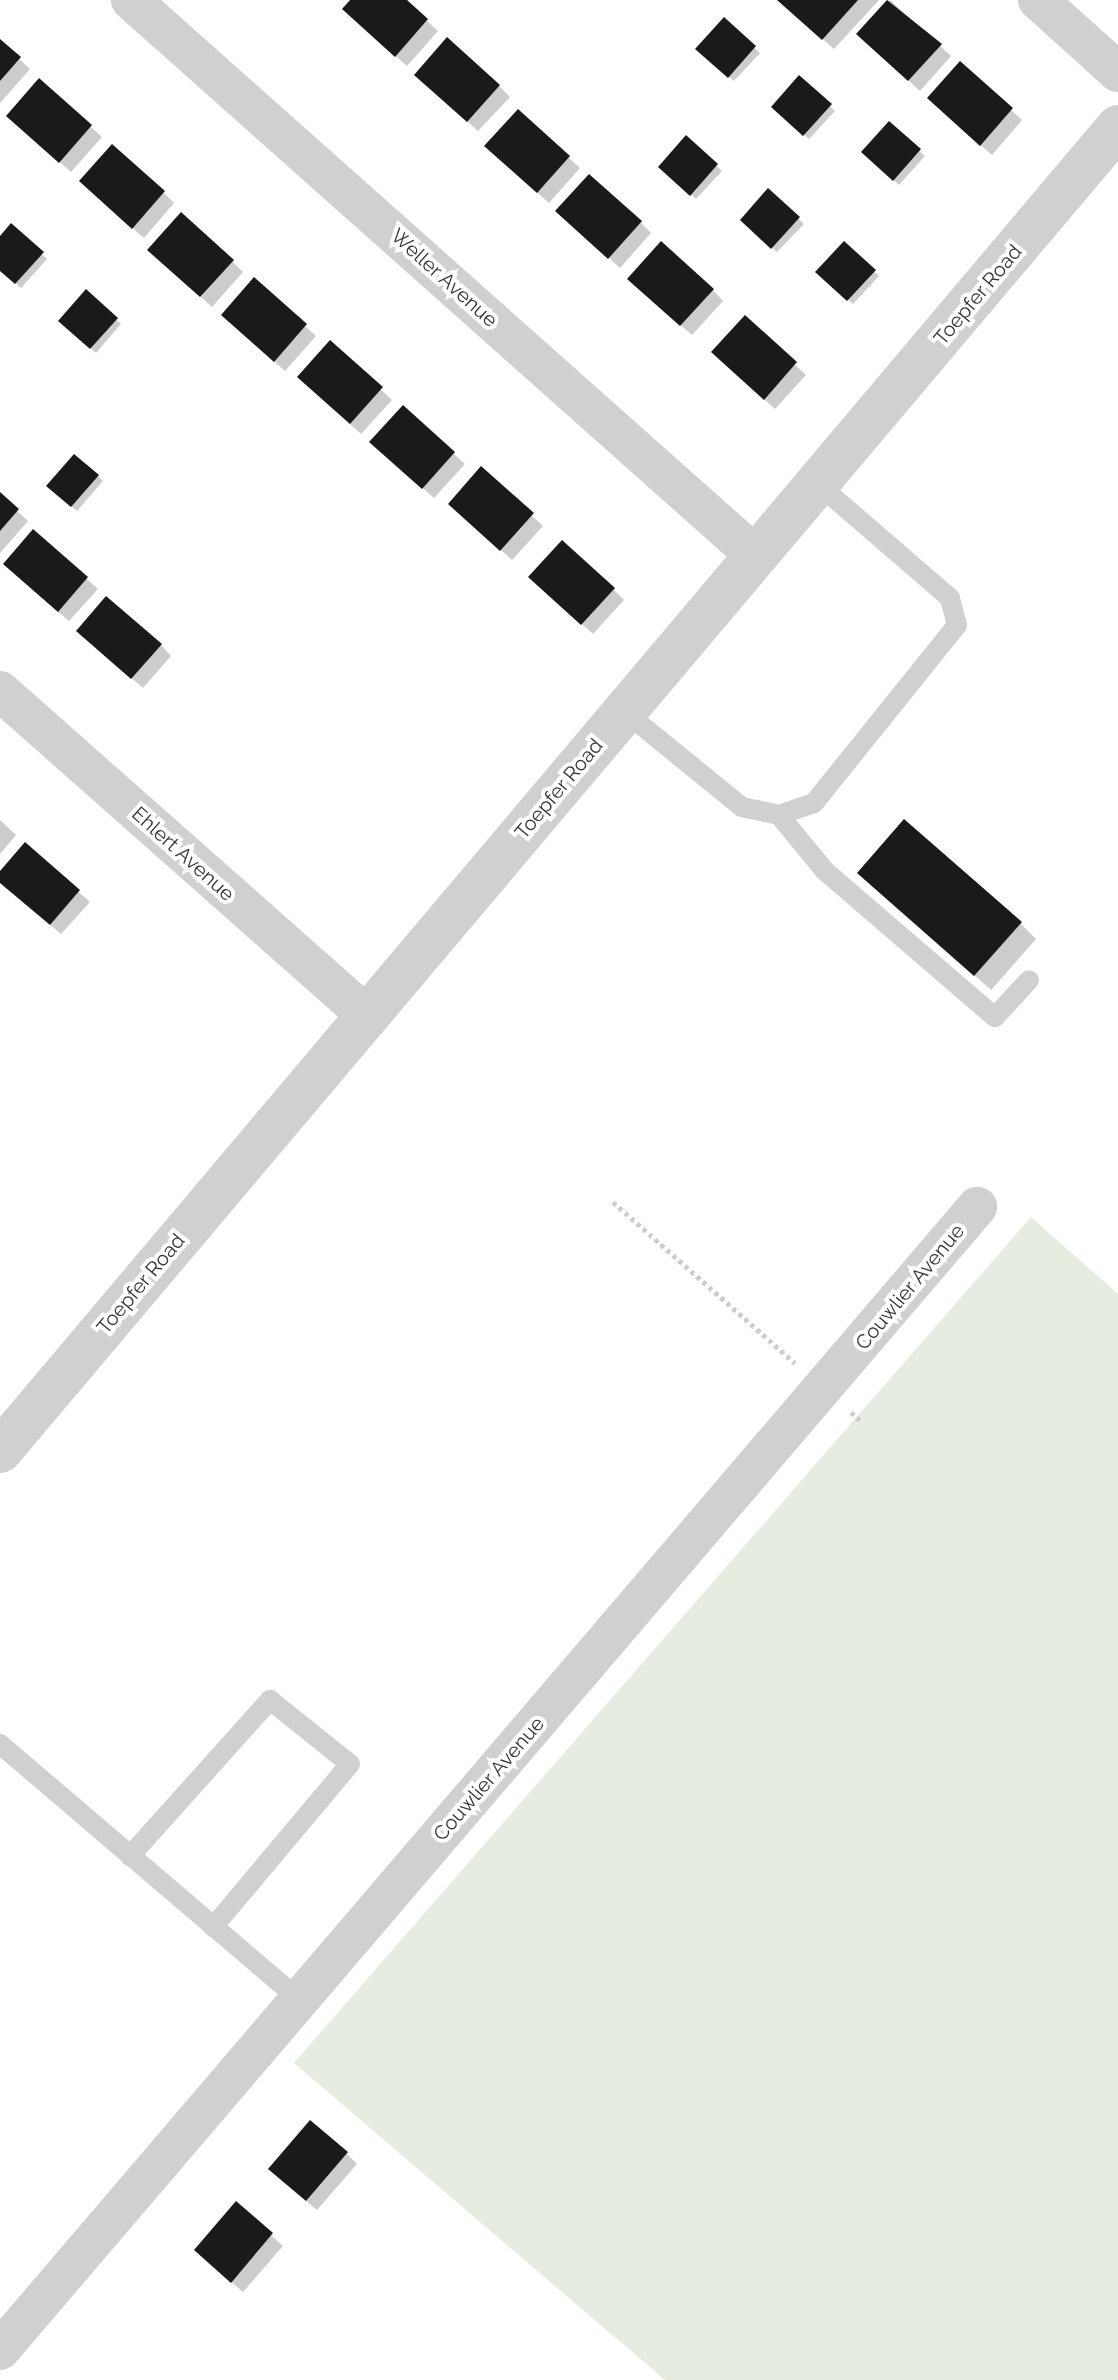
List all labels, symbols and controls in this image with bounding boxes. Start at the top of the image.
street label: Weller Avenue [385,223,503,333]
street label: Toepfer Road [929,240,1027,350]
street label: Toepfer Road [510,734,608,844]
street label: Ehlert Avenue [127,802,239,906]
street label: Couwlier Avenue [850,1219,970,1355]
street label: Toepfer Road [92,1229,190,1339]
street label: Couwlier Avenue [428,1712,550,1846]

